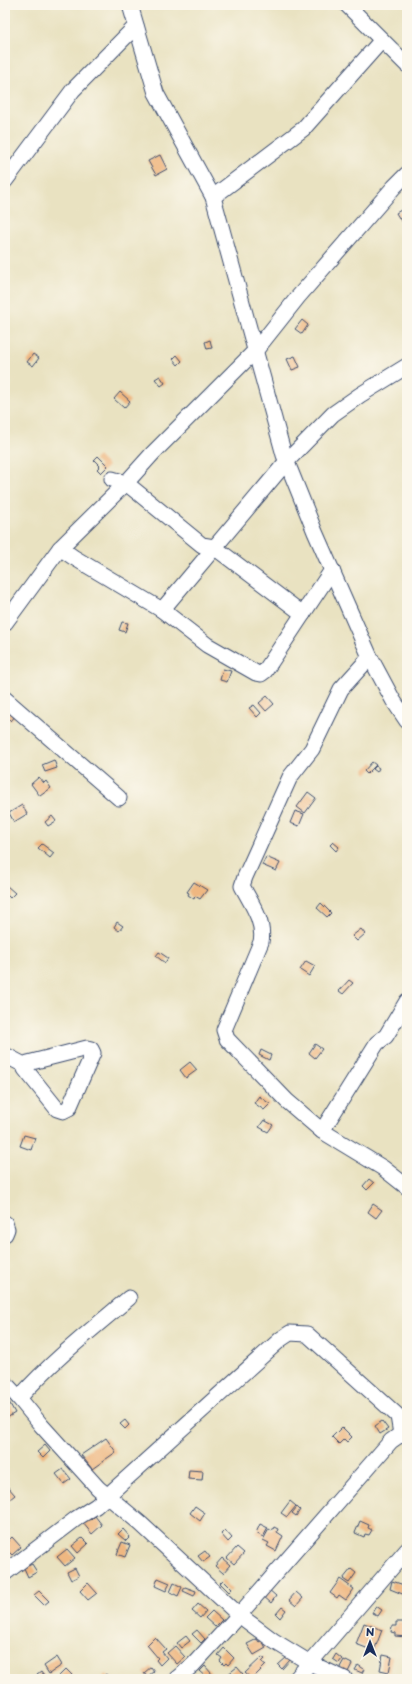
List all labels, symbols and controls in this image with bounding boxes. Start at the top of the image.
north arrow [350,1622,390,1662]
text: N [366,1623,375,1640]

